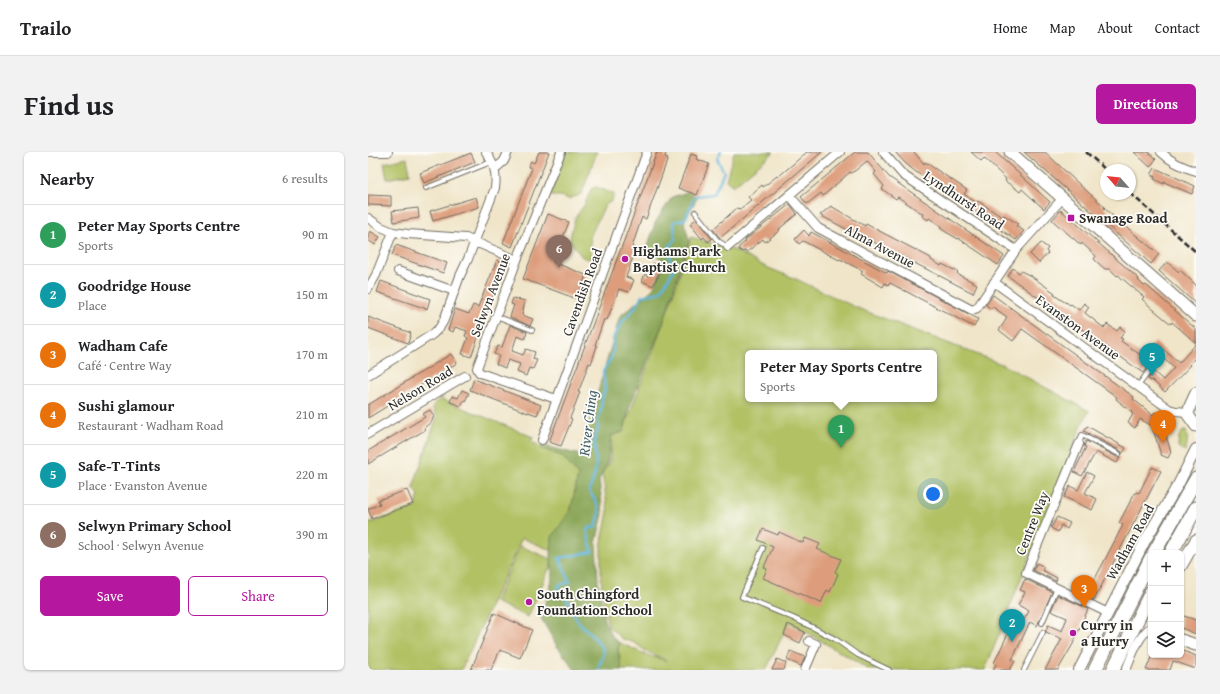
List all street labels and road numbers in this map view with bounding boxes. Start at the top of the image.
street label: Lyndhurst Road [920,166,1009,235]
street label: Alma Avenue [841,219,919,273]
street label: Cavendish Road [557,245,607,339]
street label: Selwyn Avenue [465,250,515,340]
street label: Evanston Avenue [1032,290,1125,365]
street label: Nelson Road [384,360,457,415]
street label: Centre Way [1010,488,1054,558]
street label: Wadham Road [1101,500,1159,583]

